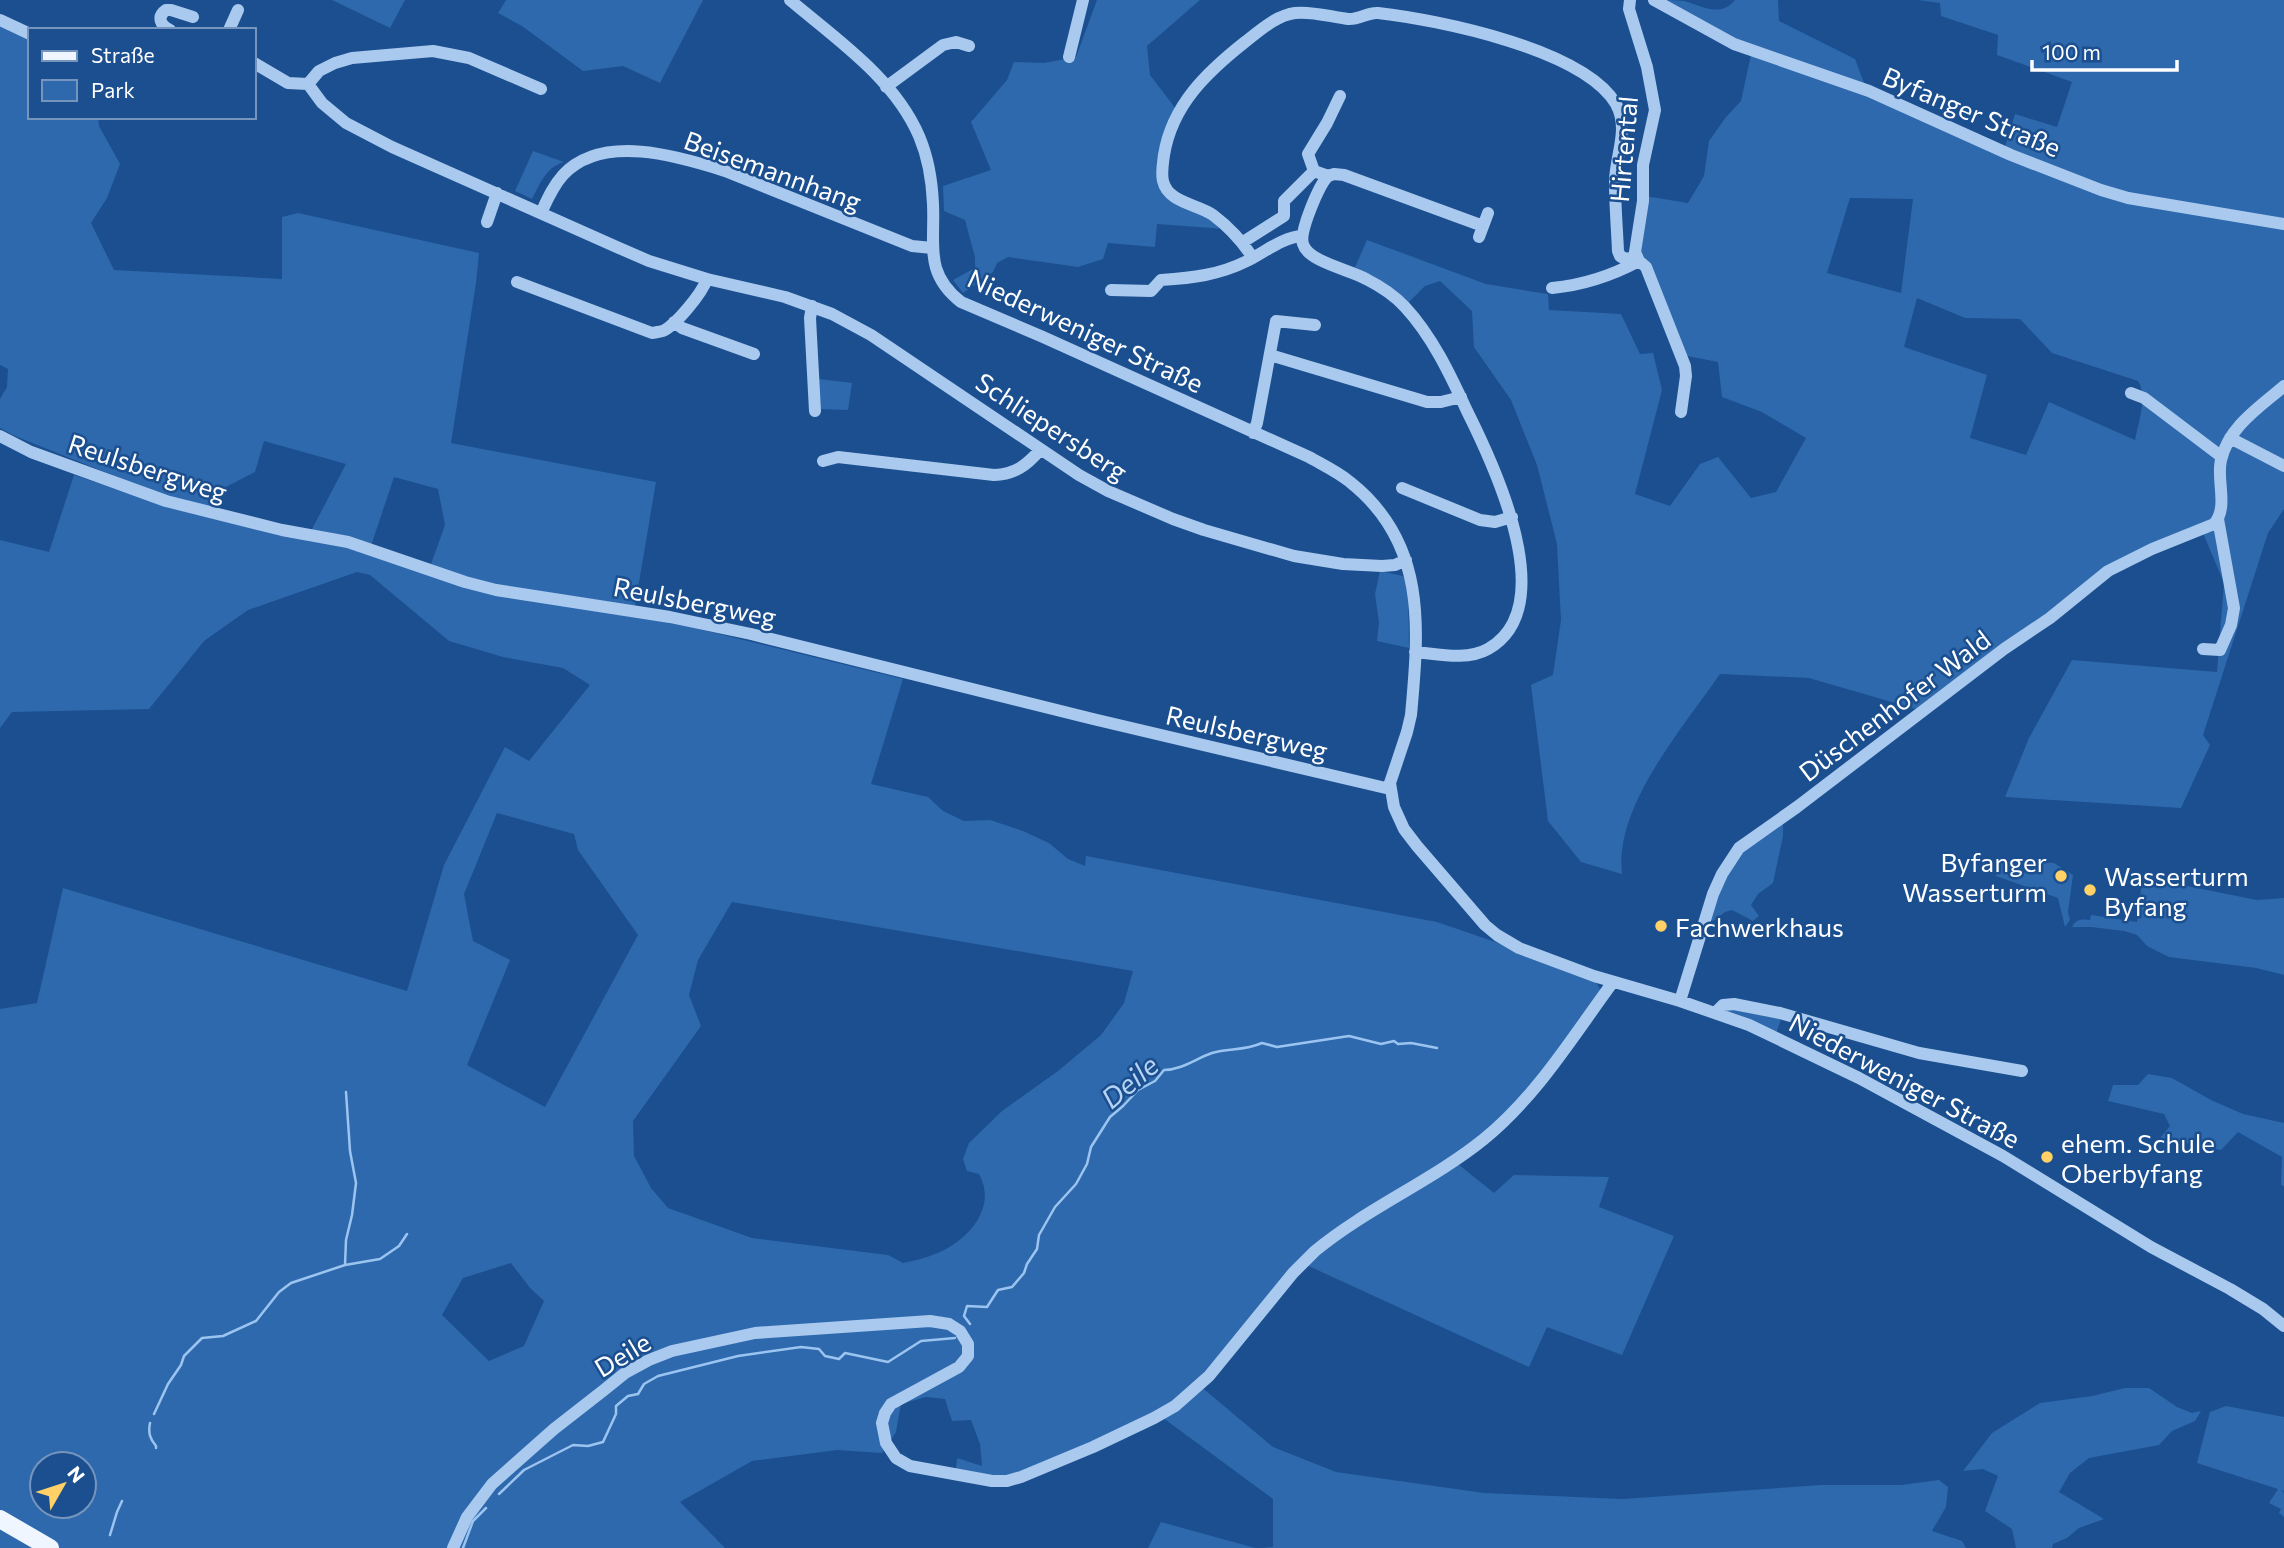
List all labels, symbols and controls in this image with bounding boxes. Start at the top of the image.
legend [28,28,256,119]
scale bar [2032,28,2177,72]
text: 100 m [2042,39,2101,64]
text: Straße [91,42,155,67]
street label: Byfanger Straße [1878,60,2066,162]
text: Park [91,77,135,102]
street label: Hirtental [1603,95,1643,203]
street label: Beisemannhang [680,124,866,216]
street label: Niederweniger Straße [963,262,1209,398]
street label: Schliepersberg [970,365,1134,487]
street label: Reulsbergweg [65,427,231,507]
street label: Reulsbergweg [611,570,779,632]
street label: Düschenhofer Wald [1792,623,1996,787]
street label: Reulsbergweg [1163,698,1331,766]
place label: Byfanger Wasserturm [1902,846,2047,907]
place label: Wasserturm Byfang [2104,860,2249,921]
marker: Byfanger Wasserturm [2053,868,2069,884]
marker: Wasserturm Byfang [2082,882,2098,898]
place label: Fachwerkhaus [1675,911,1844,942]
marker: Fachwerkhaus [1653,918,1669,934]
street label: Niederweniger Straße [1784,1006,2026,1154]
water label: Deile [1093,1047,1165,1115]
place label: ehem. Schule Oberbyfang [2061,1127,2215,1188]
marker: ehem. Schule Oberbyfang [2039,1149,2055,1165]
street label: Deile [588,1325,656,1383]
north arrow [28,1450,98,1520]
text: N [63,1461,90,1487]

